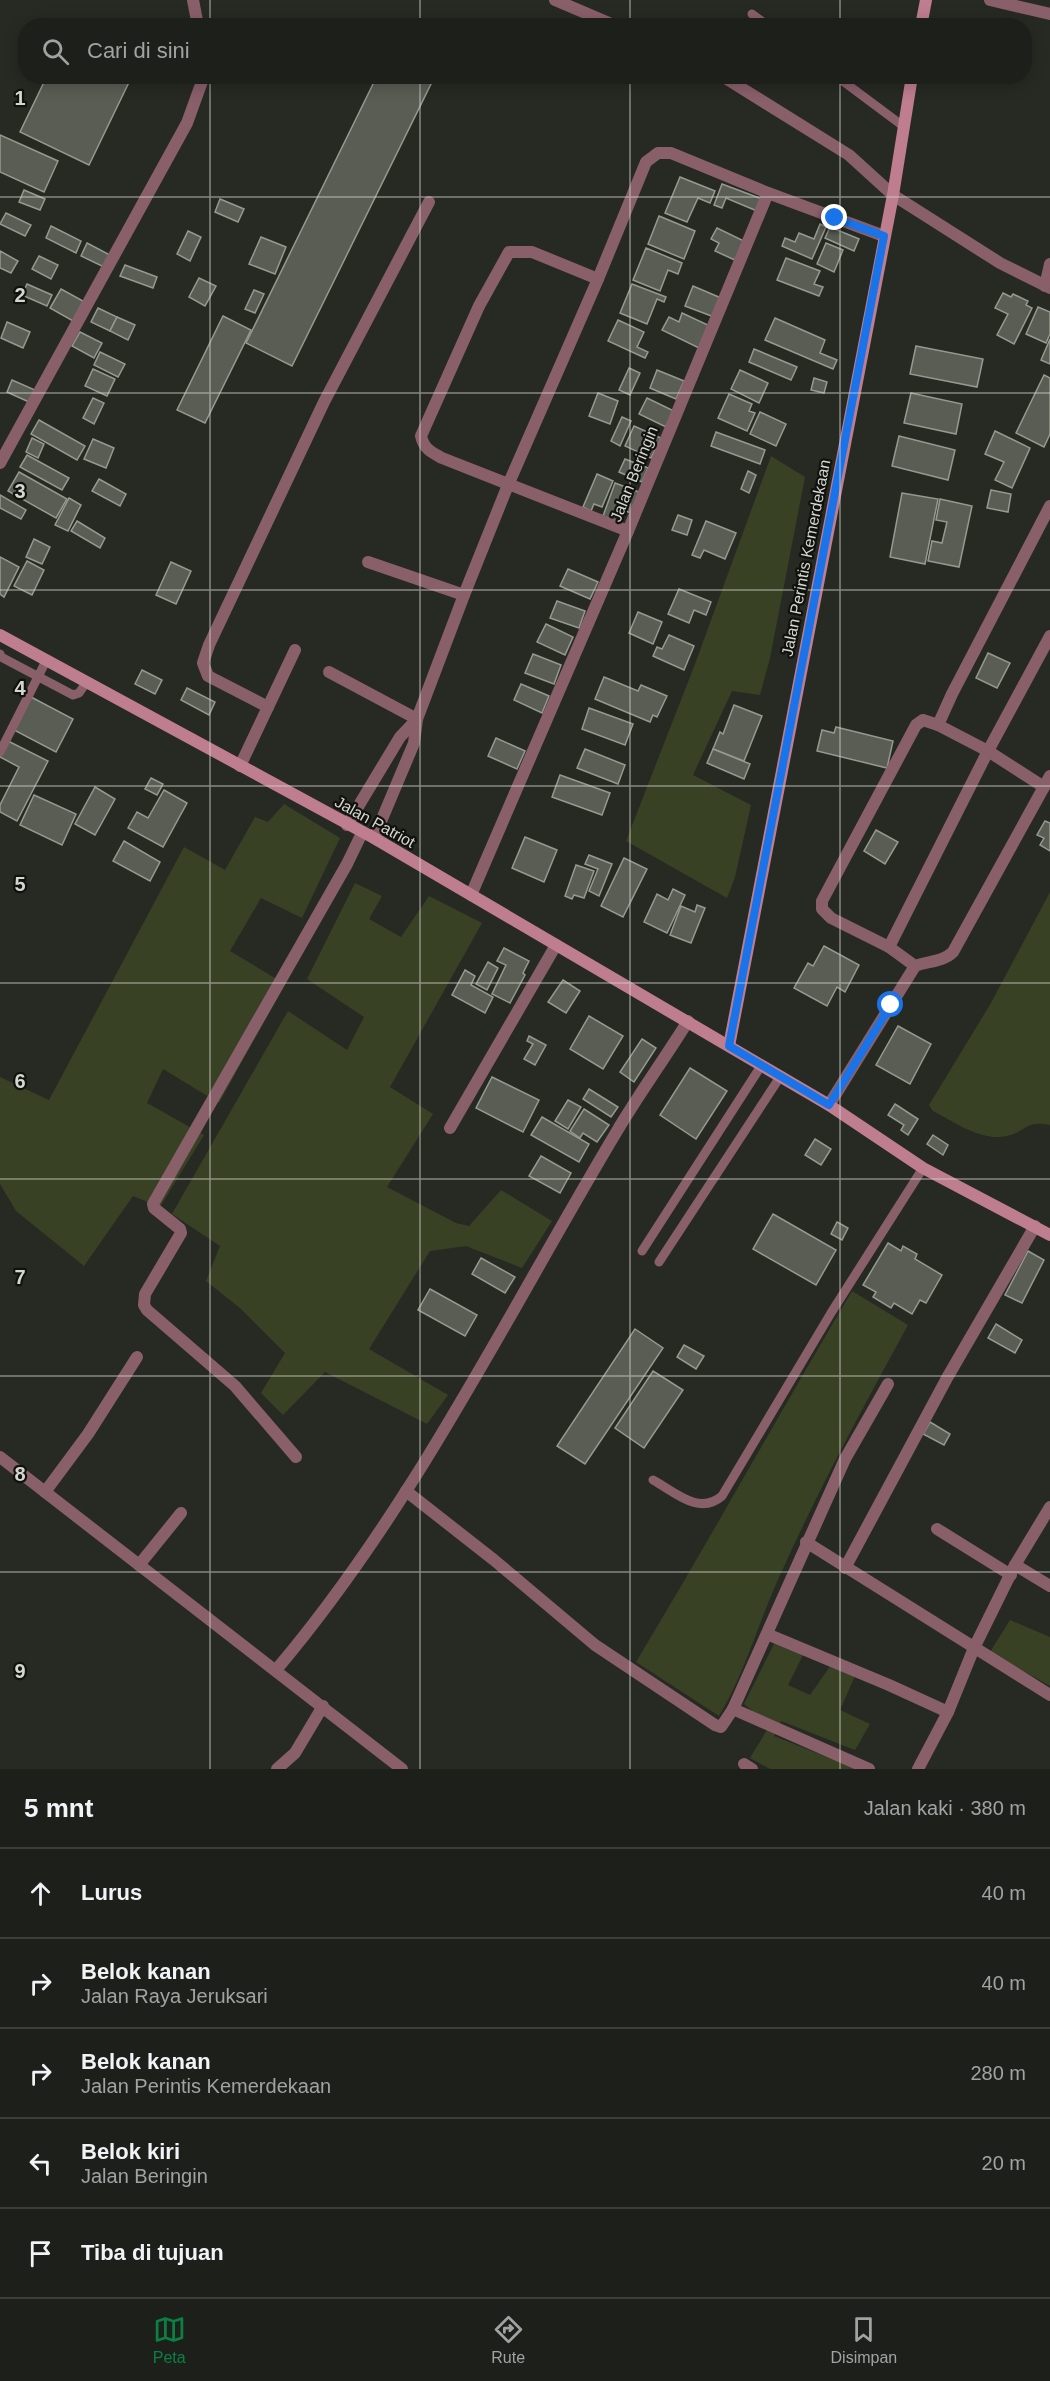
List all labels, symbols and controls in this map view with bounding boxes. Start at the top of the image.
search box [18,18,1032,84]
icon: search [39,35,72,68]
text: Cari di sini [87,38,190,63]
text: 1 [14,87,26,109]
route end [821,204,847,230]
text: 2 [14,284,26,306]
street label: Jalan Beringin [607,424,661,524]
street label: Jalan Perintis Kemerdekaan [779,458,833,658]
text: 3 [14,480,26,502]
text: 4 [14,677,26,699]
street label: Jalan Patriot [332,793,418,851]
text: 5 [14,873,26,895]
route start [877,991,903,1017]
text: 6 [14,1070,26,1092]
text: 7 [14,1266,26,1288]
text: 8 [14,1463,26,1485]
text: 9 [14,1660,26,1682]
text: 5 mnt [24,1793,93,1823]
text: Jalan kaki · 380 m [864,1797,1026,1819]
icon: ahead [24,1877,57,1910]
text: Lurus [81,1880,142,1905]
text: 40 m [982,1882,1026,1904]
text: Belok kanan [81,1959,211,1984]
icon: right [24,1967,57,2000]
text: 40 m [982,1972,1026,1994]
text: Jalan Raya Jeruksari [81,1985,268,2007]
text: Belok kanan [81,2049,211,2074]
icon: right [24,2057,57,2090]
text: 280 m [970,2062,1026,2084]
text: Jalan Perintis Kemerdekaan [81,2075,331,2097]
text: Belok kiri [81,2139,180,2164]
icon: left [24,2147,57,2180]
text: 20 m [982,2152,1026,2174]
text: Jalan Beringin [81,2165,208,2187]
icon: arrive [24,2237,57,2270]
text: Tiba di tujuan [81,2240,224,2265]
tab: Peta [153,2313,186,2367]
tab: Rute [491,2313,525,2367]
tab: Disimpan [831,2313,897,2367]

